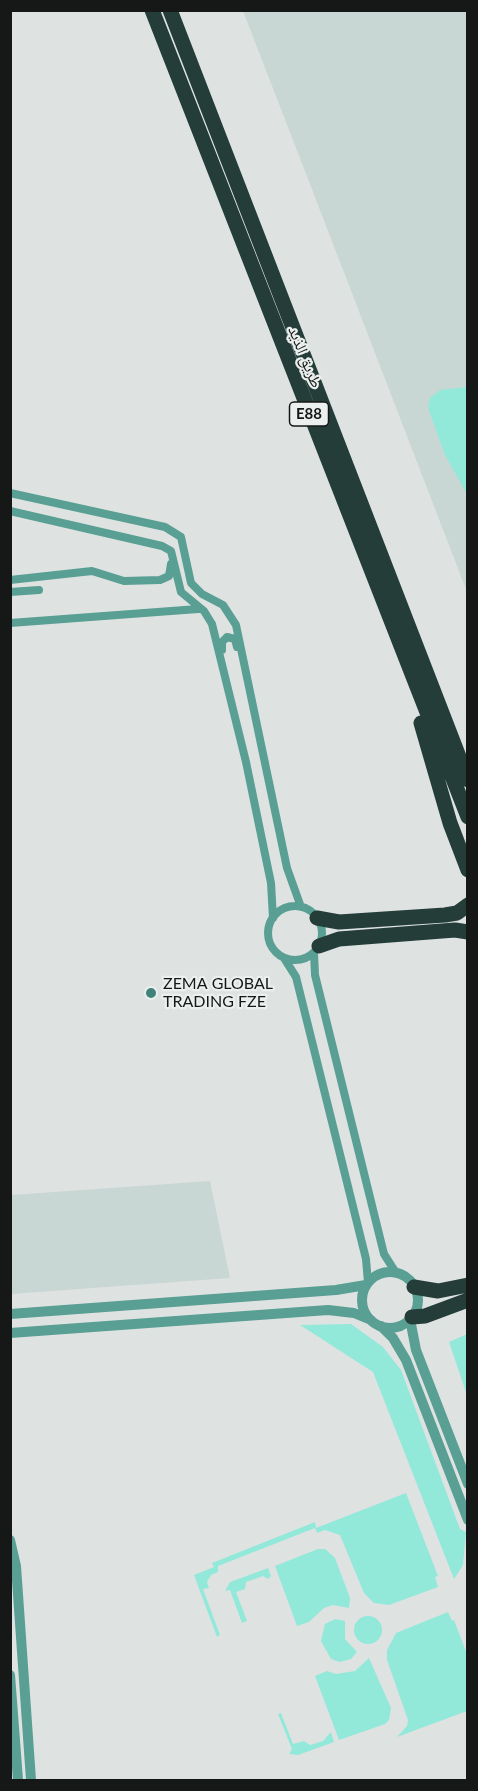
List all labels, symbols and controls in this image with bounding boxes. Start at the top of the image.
street label: طريق الذيد [284,323,326,391]
road number: E88 [290,402,328,426]
place label: ZEMA GLOBAL TRADING FZE [163,974,273,1012]
marker: ZEMA GLOBAL TRADING FZE [144,986,158,1000]

